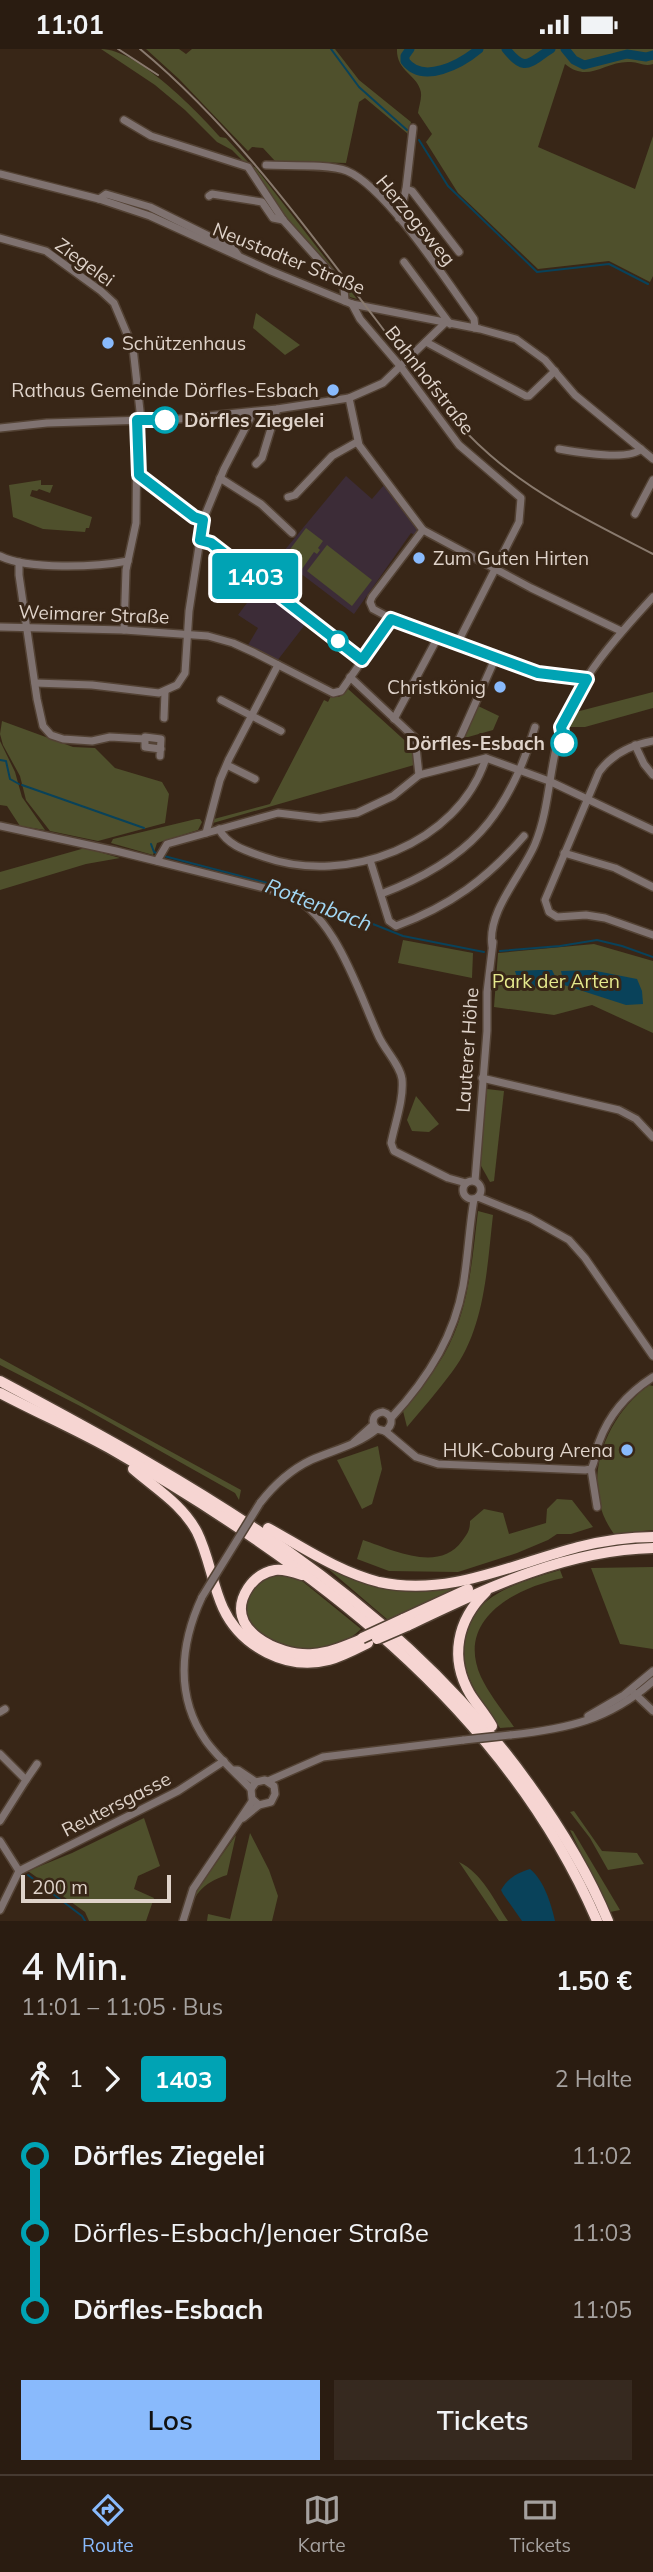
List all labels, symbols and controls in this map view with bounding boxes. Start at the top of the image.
text: 11:01 [35,8,104,41]
street label: Herzogsweg [371,170,461,270]
street label: Neustadter Straße [209,217,369,299]
street label: Ziegelei [51,232,119,292]
street label: Bahnhofstraße [380,321,480,439]
place label: Schützenhaus [122,331,246,355]
marker: Schützenhaus [100,335,116,351]
place label: Rathaus Gemeinde Dörfles-Esbach [11,378,319,402]
marker: Rathaus Gemeinde Dörfles-Esbach [325,382,341,398]
marker: Dörfles Ziegelei [152,407,178,433]
place label: Dörfles Ziegelei [184,408,324,432]
place label: Zum Guten Hirten [433,546,589,570]
marker: Zum Guten Hirten [411,550,427,566]
line badge: 1403 [206,553,304,599]
text: 1403 [226,561,284,591]
street label: Weimarer Straße [18,599,170,629]
unlabelled marker [328,631,348,651]
place label: Christkönig [387,675,486,699]
marker: Christkönig [492,679,508,695]
marker: Dörfles-Esbach [551,730,577,756]
place label: Dörfles-Esbach [406,731,545,755]
water label: Rottenbach [262,872,376,936]
park label: Park der Arten [492,969,620,993]
street label: Lauterer Höhe [451,987,483,1113]
place label: HUK-Coburg Arena [443,1438,613,1462]
marker: HUK-Coburg Arena [619,1442,635,1458]
street label: Reutersgasse [57,1766,175,1842]
scale bar [21,1872,172,1904]
text: 200 m [32,1875,88,1899]
text: 4 Min. [21,1942,128,1990]
text: 1.50 € [556,1964,632,1997]
text: 11:01 – 11:05 · Bus [21,1992,223,2021]
icon: walk [21,2060,59,2098]
icon: forward [93,2060,131,2098]
text: 1 [69,2064,83,2093]
text: 1403 [155,2064,212,2094]
text: 2 Halte [555,2064,632,2093]
text: Dörfles Ziegelei [73,2139,265,2172]
text: 11:02 [572,2141,632,2170]
text: Dörfles-Esbach/Jenaer Straße [73,2216,429,2249]
text: 11:03 [572,2218,632,2247]
text: Dörfles-Esbach [73,2293,264,2326]
text: 11:05 [572,2295,632,2324]
button: Los [21,2380,320,2460]
button: Tickets [334,2380,632,2460]
tab: Route [82,2491,134,2557]
tab: Karte [298,2491,346,2557]
tab: Tickets [510,2491,571,2557]

